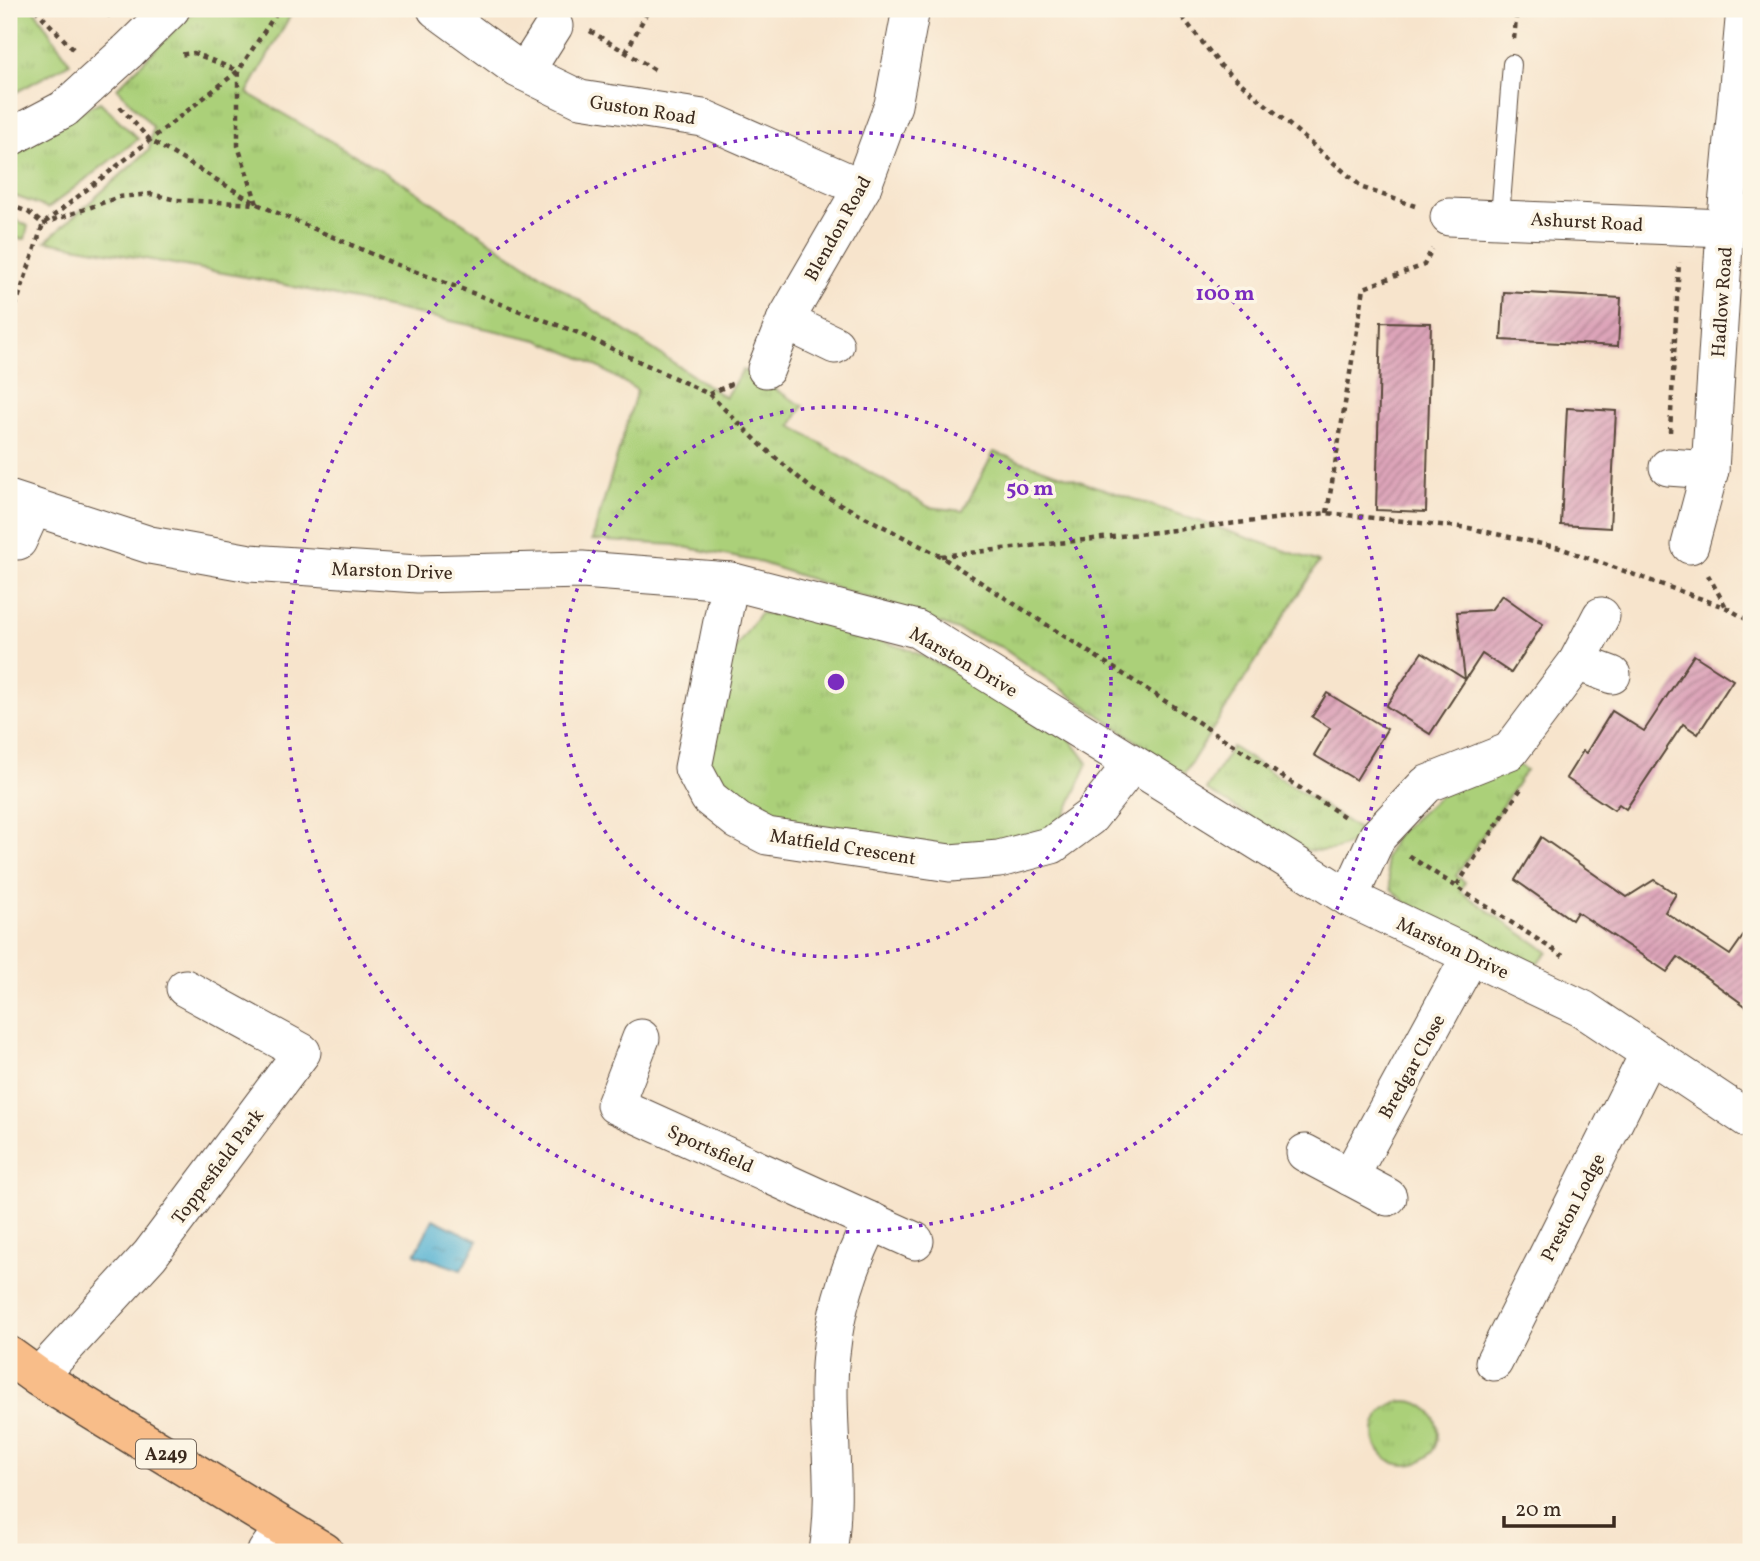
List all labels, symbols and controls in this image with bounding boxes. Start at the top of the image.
street label: Guston Road [588,90,698,132]
street label: Blendon Road [799,172,878,286]
street label: Ashurst Road [1530,207,1644,239]
street label: Hadlow Road [1706,246,1740,358]
text: 100 m [1195,280,1255,309]
text: 50 m [1006,475,1054,504]
street label: Marston Drive [331,557,453,587]
street label: Marston Drive [904,621,1022,704]
centre of rings [824,670,848,694]
street label: Matfield Crescent [768,824,918,872]
street label: Marston Drive [1392,911,1513,986]
street label: Bredgar Close [1373,1010,1452,1124]
street label: Toppesfield Park [166,1104,271,1230]
street label: Sportsfield [663,1119,757,1180]
street label: Preston Lodge [1535,1149,1612,1266]
road number: A249 [136,1440,196,1469]
scale bar [1504,1484,1615,1528]
text: 20 m [1515,1496,1561,1525]

